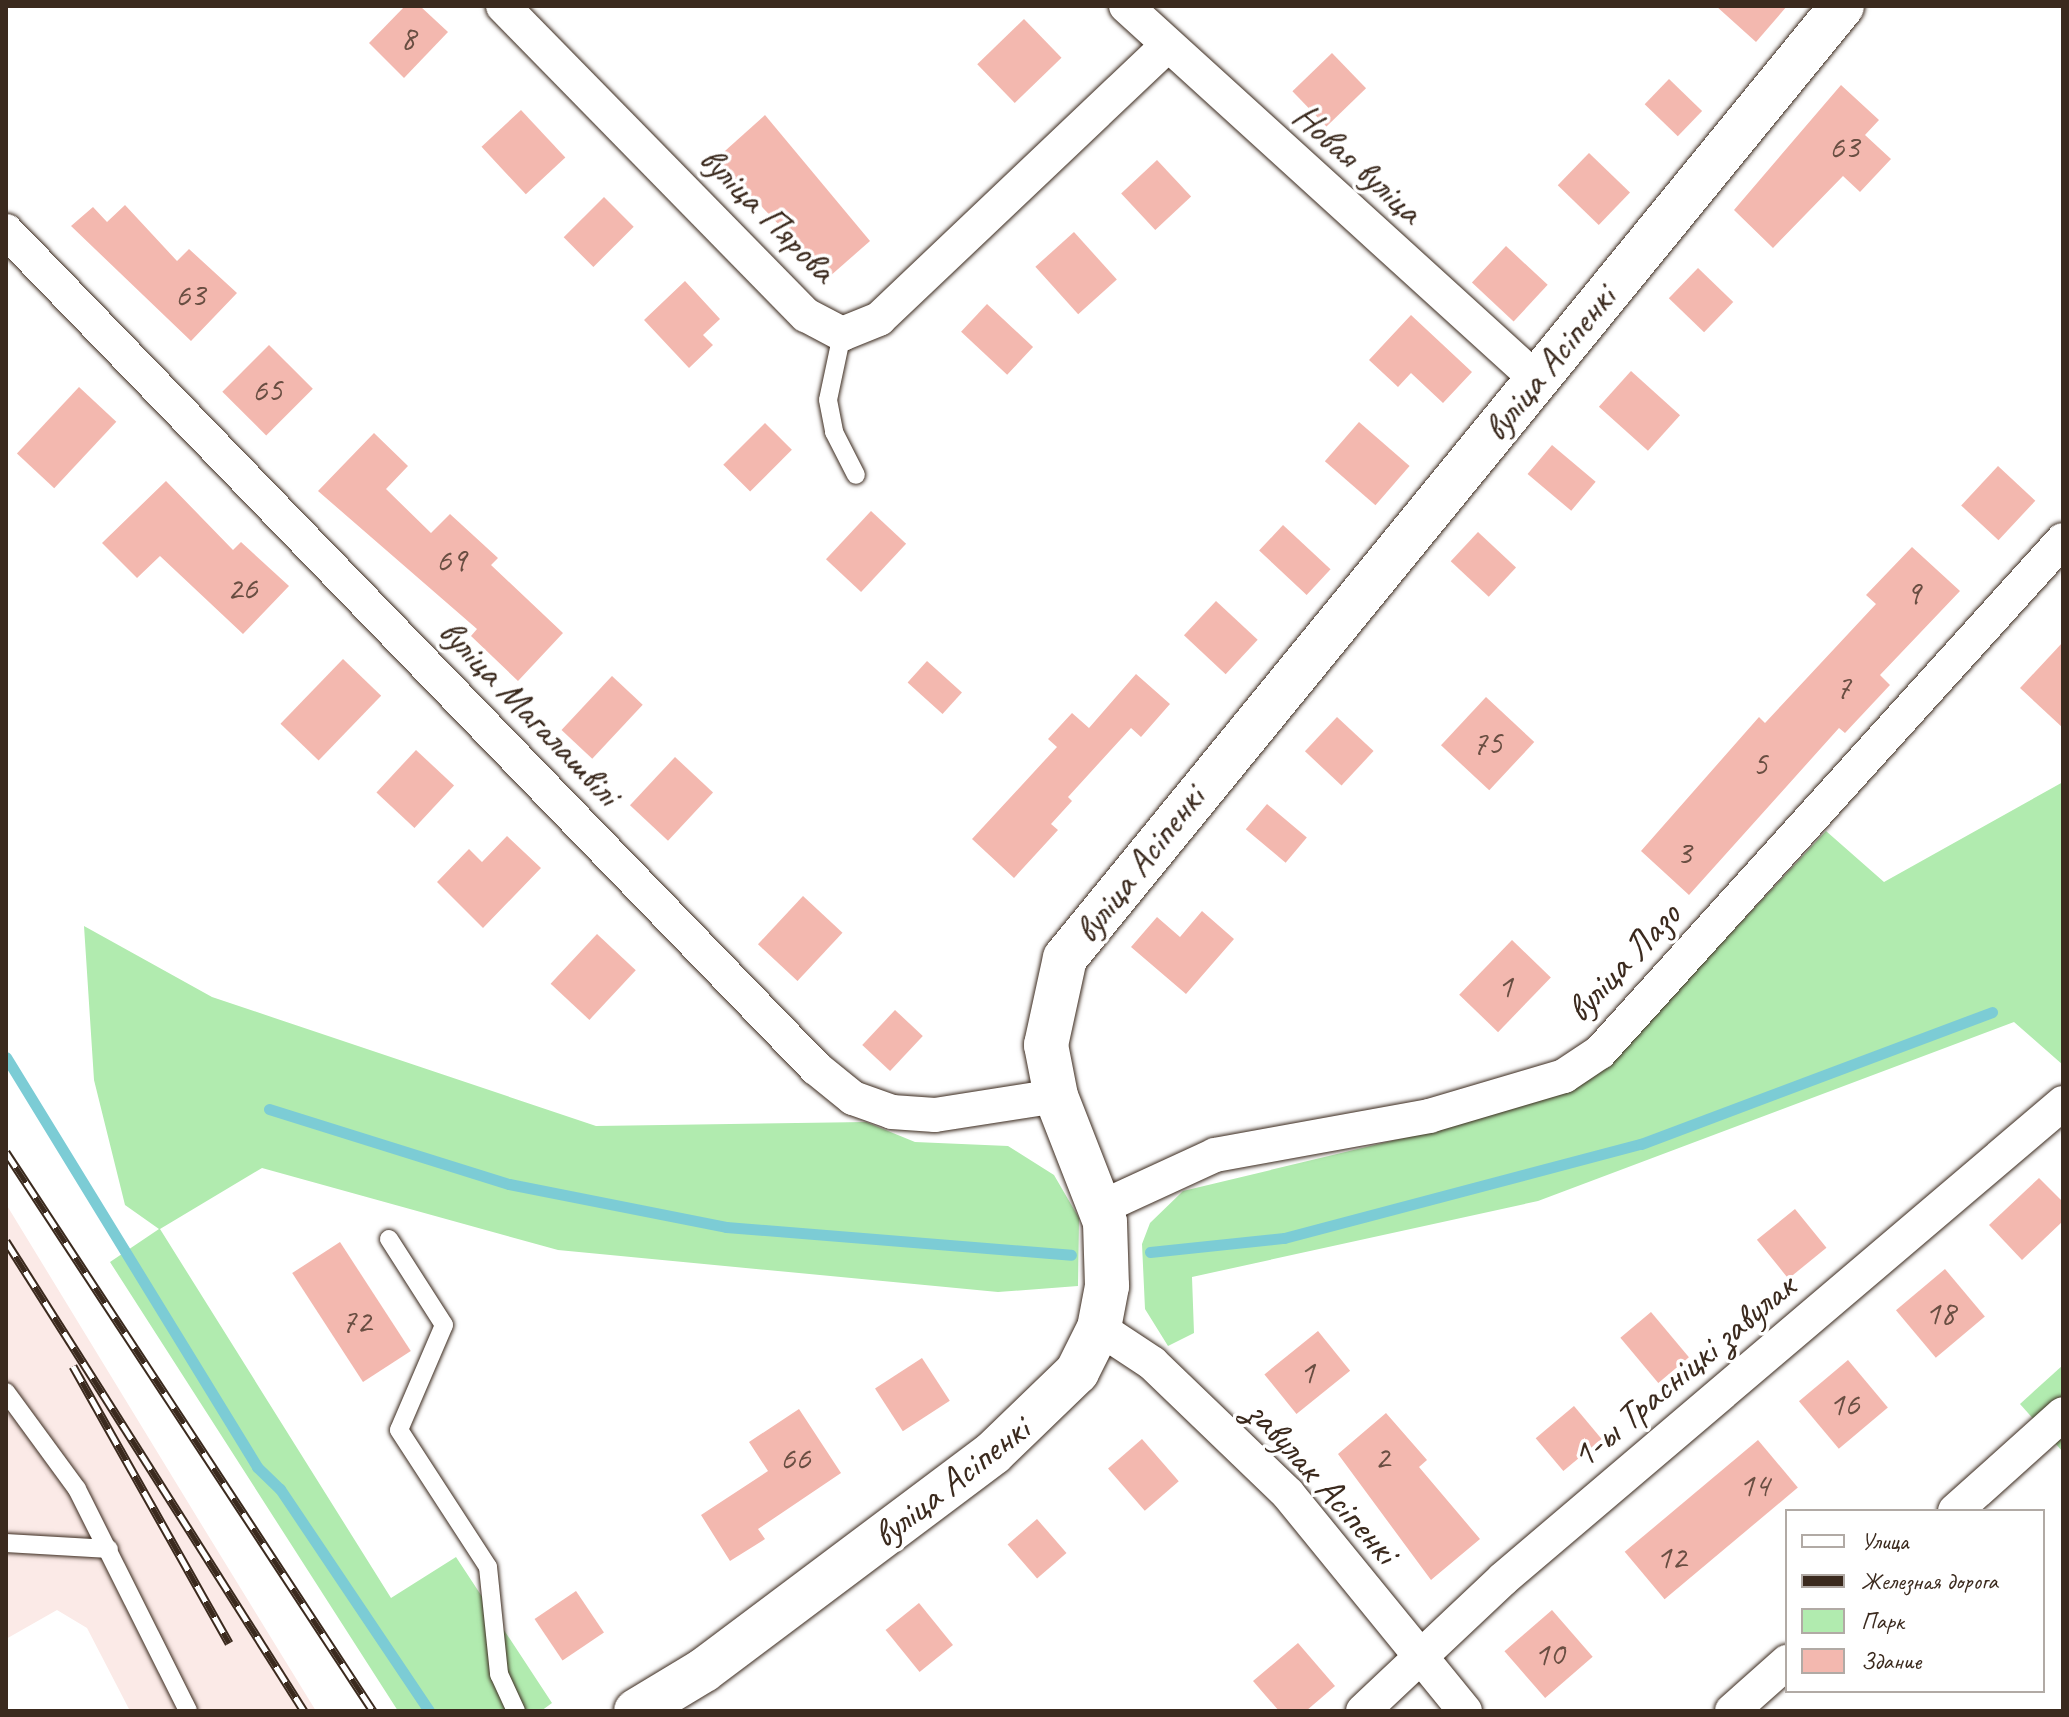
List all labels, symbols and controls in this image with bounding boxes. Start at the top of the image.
house number: 8 [400,18,416,58]
street label: Новая вуліца [1284,93,1432,233]
house number: 63 [1829,127,1859,167]
street label: вуліца Пярова [690,136,846,292]
house number: 63 [175,275,205,315]
street label: вуліца Асіпенкі [1472,276,1626,450]
house number: 65 [252,370,282,410]
house number: 69 [436,540,466,580]
house number: 26 [227,568,257,608]
house number: 9 [1905,573,1921,613]
street label: вуліца Магалашвілі [430,609,630,815]
house number: 7 [1835,667,1851,707]
house number: 75 [1472,723,1502,763]
house number: 5 [1752,744,1768,784]
street label: вуліца Асіпенкі [1063,776,1215,952]
house number: 3 [1676,833,1692,873]
street label: вуліца Лазо [1556,893,1690,1031]
house number: 1 [1497,966,1513,1006]
street label: 1-ы Трасніцкі завулак [1562,1264,1804,1478]
house number: 18 [1925,1293,1955,1333]
house number: 72 [341,1301,371,1341]
house number: 1 [1299,1352,1315,1392]
house number: 16 [1829,1384,1859,1424]
street label: завулак Асіпенкі [1237,1391,1409,1573]
street label: вуліца Асіпенкі [863,1406,1039,1558]
house number: 2 [1374,1437,1390,1477]
house number: 66 [780,1438,810,1478]
house number: 14 [1739,1465,1769,1505]
legend [1785,1509,2045,1693]
text: Улица [1861,1526,1909,1556]
house number: 12 [1656,1537,1686,1577]
text: Железная дорога [1861,1566,1998,1596]
text: Парк [1861,1606,1904,1636]
house number: 10 [1534,1634,1564,1674]
text: Здание [1861,1646,1921,1676]

